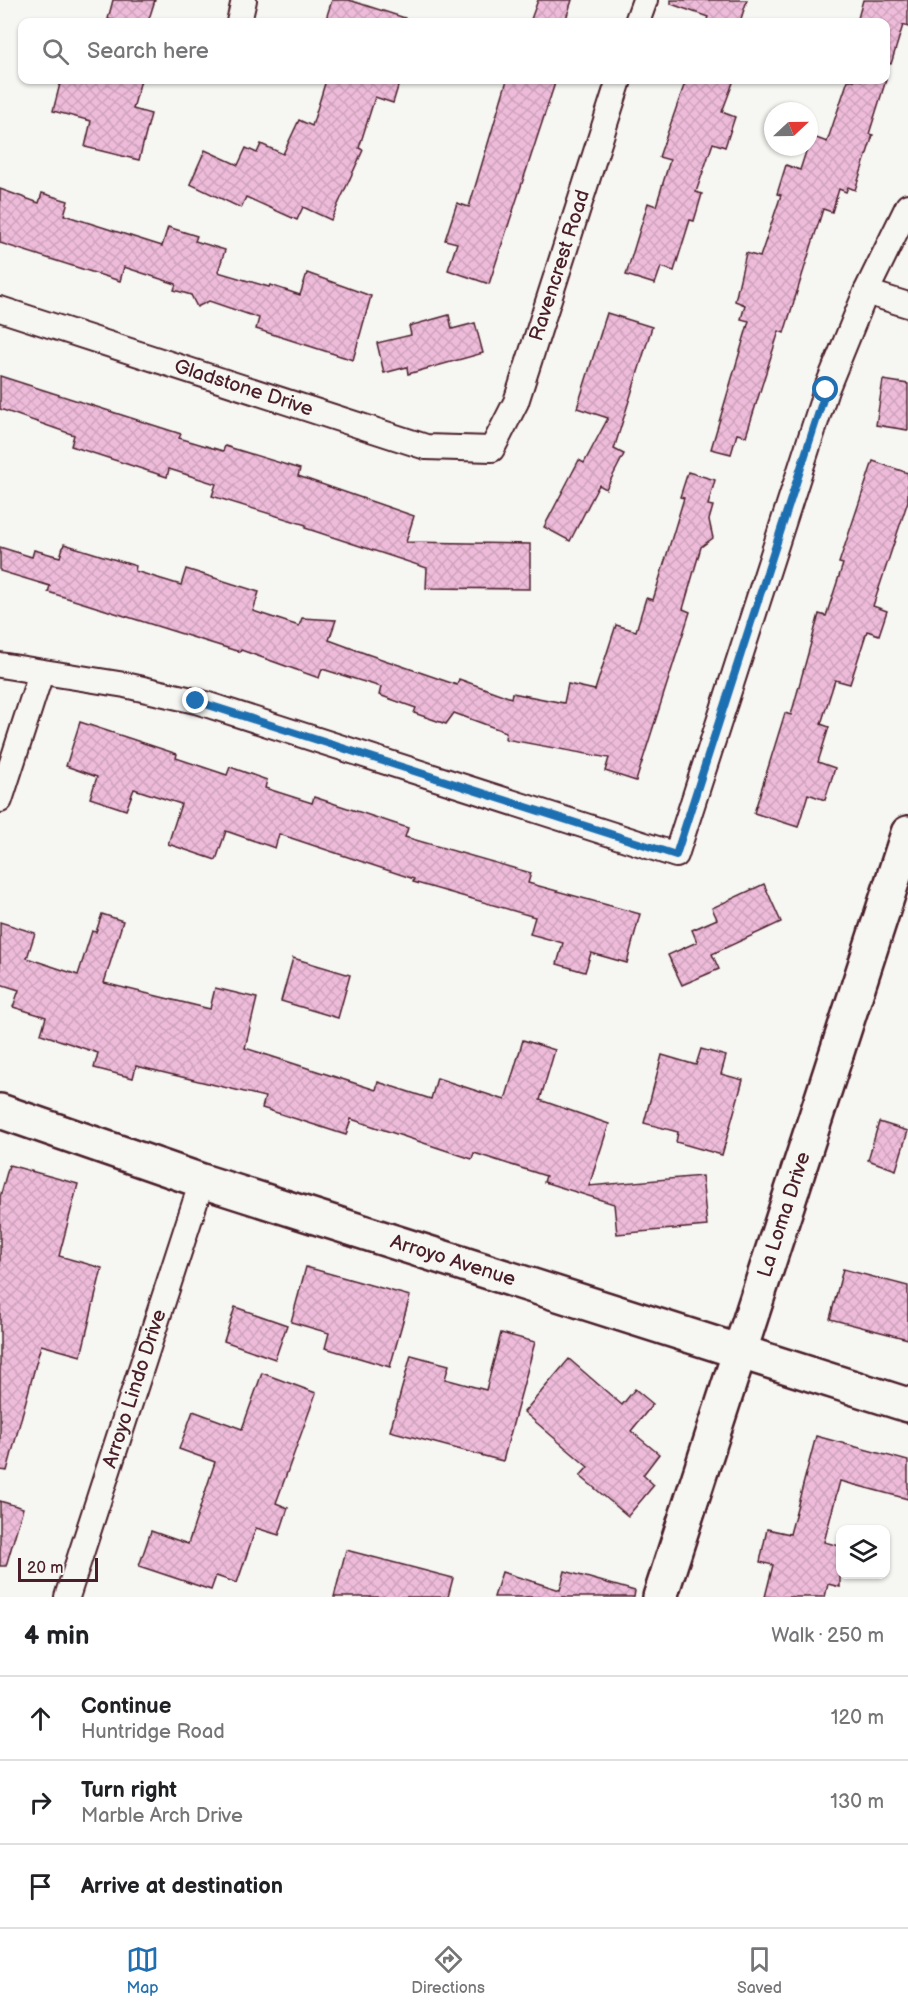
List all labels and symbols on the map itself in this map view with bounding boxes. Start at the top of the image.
north arrow [764,102,818,156]
street label: Ravencrest Road [524,187,595,344]
street label: Gladstone Drive [171,354,316,422]
route start [812,376,838,402]
route end [182,687,208,713]
street label: La Loma Drive [753,1149,816,1280]
street label: Arroyo Avenue [387,1230,519,1292]
street label: Arroyo Lindo Drive [98,1306,172,1471]
scale bar [18,1555,98,1582]

